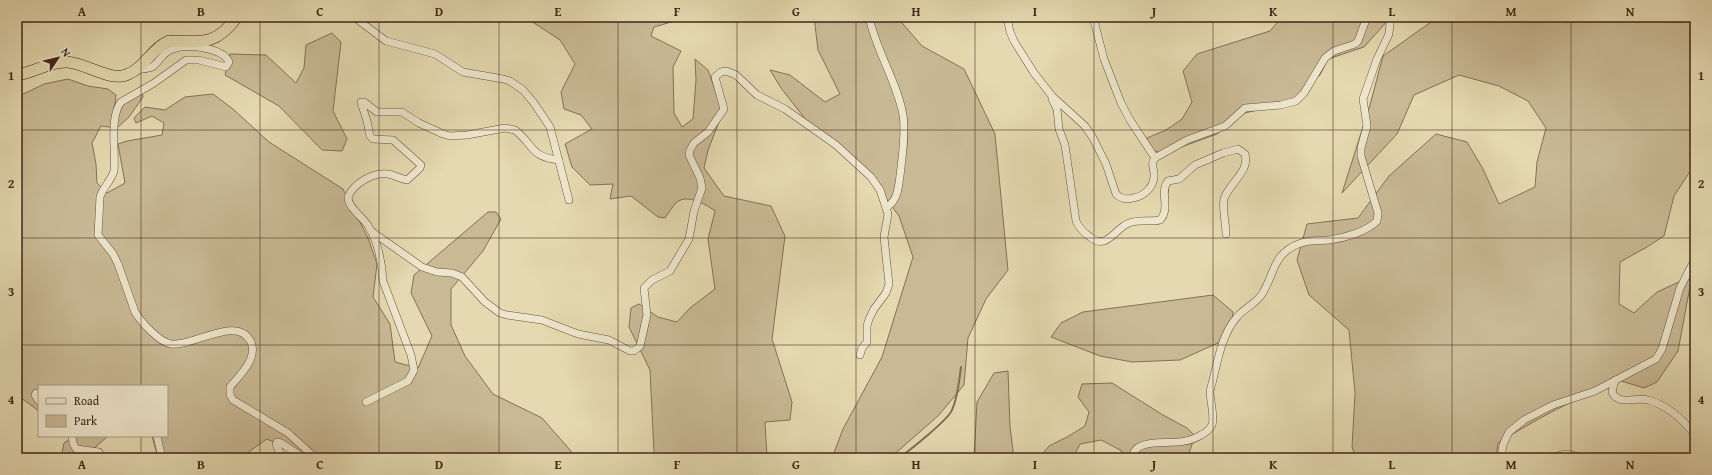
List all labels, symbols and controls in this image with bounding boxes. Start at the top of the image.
text: A [78,2,87,21]
text: B [197,2,205,21]
text: C [316,2,324,21]
text: D [435,2,443,21]
text: E [555,2,562,21]
text: F [674,2,681,21]
text: G [792,2,800,21]
text: H [911,2,921,21]
text: I [1033,2,1037,21]
text: J [1150,2,1157,21]
text: K [1269,2,1278,21]
text: L [1389,2,1396,21]
text: M [1505,2,1517,21]
text: N [1626,2,1635,21]
north arrow [38,38,78,78]
text: N [58,45,75,60]
text: 1 [8,66,14,85]
text: 1 [1698,66,1704,85]
text: 2 [8,174,15,193]
text: 2 [1698,174,1705,193]
text: 3 [8,282,14,301]
text: 3 [1698,282,1704,301]
legend [38,385,168,437]
text: 4 [8,390,15,409]
text: 4 [1698,390,1705,409]
text: Road [74,392,100,409]
text: Park [74,412,98,429]
text: A [78,455,87,474]
text: B [197,455,205,474]
text: C [316,455,324,474]
text: D [435,455,443,474]
text: E [555,455,562,474]
text: F [674,455,681,474]
text: G [792,455,800,474]
text: H [911,455,921,474]
text: I [1033,455,1037,474]
text: J [1150,455,1157,474]
text: K [1269,455,1278,474]
text: L [1389,455,1396,474]
text: M [1505,455,1517,474]
text: N [1626,455,1635,474]

